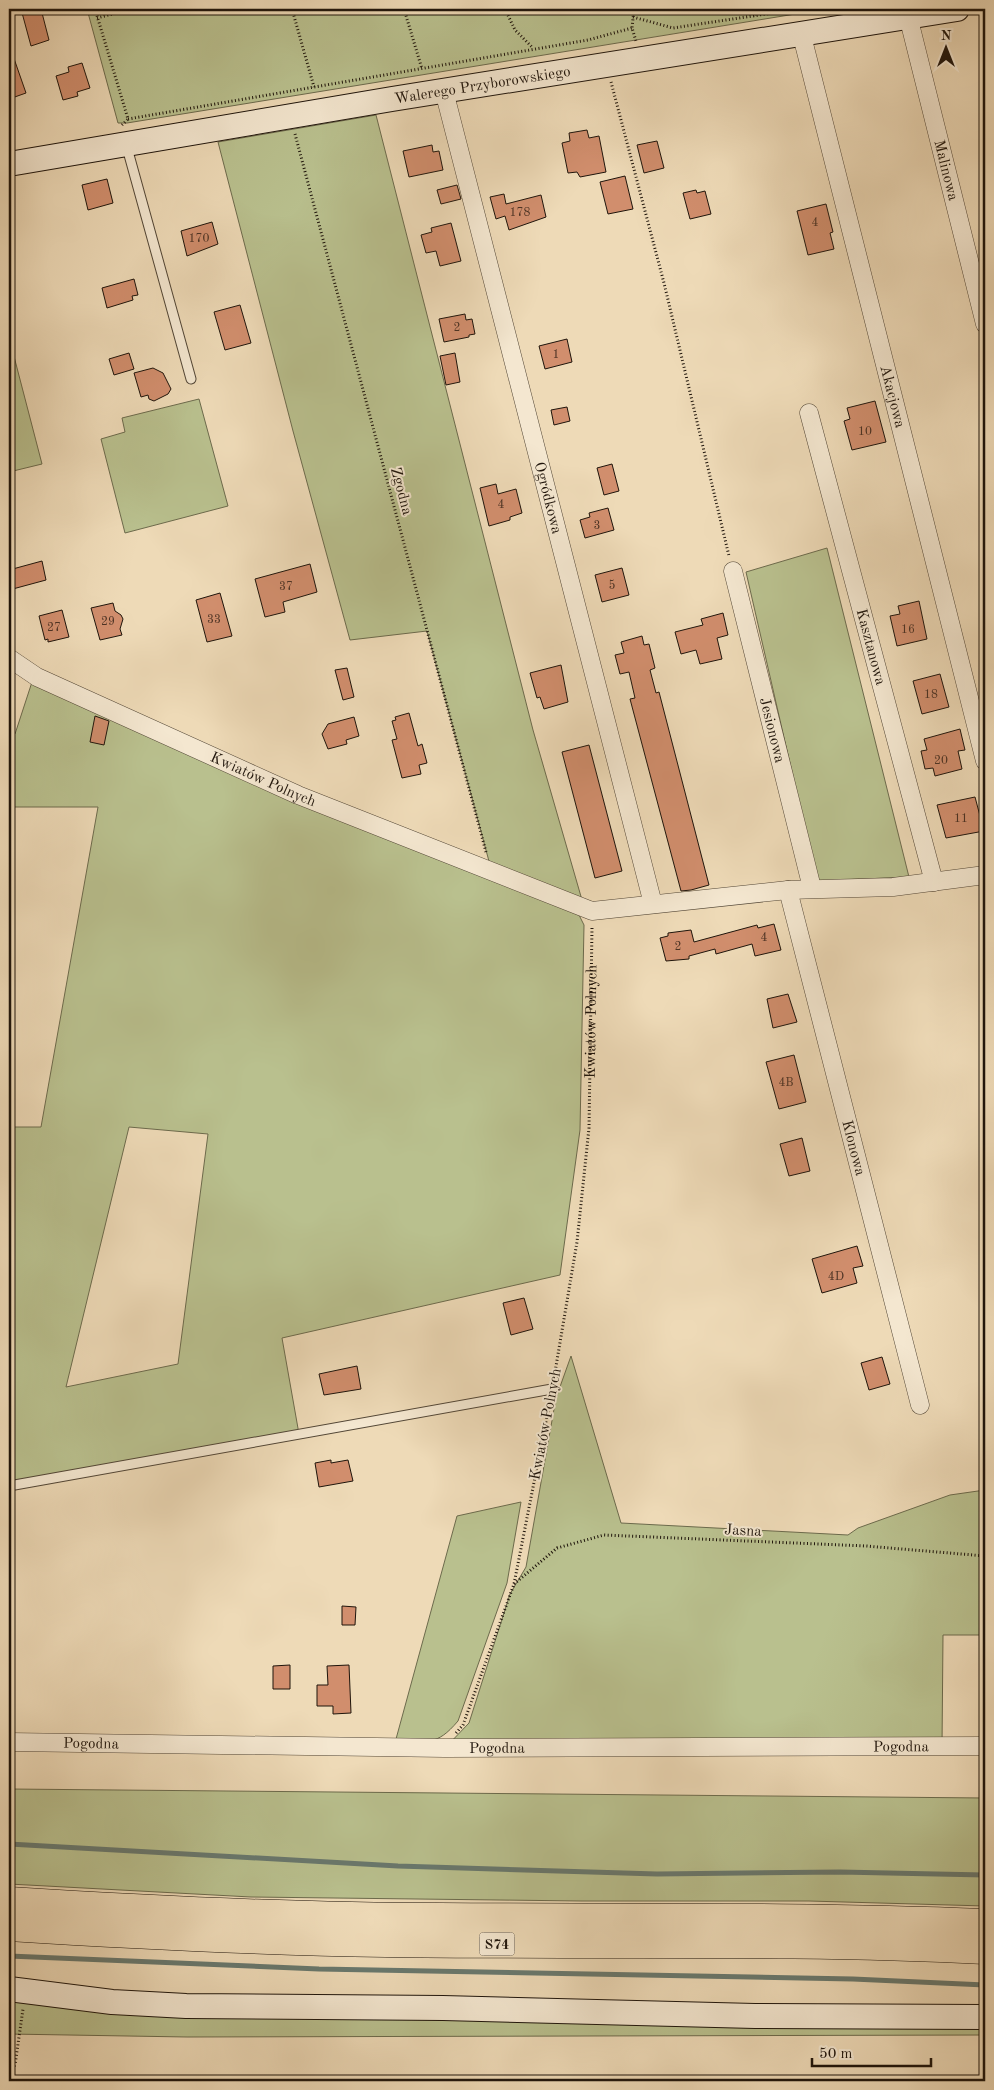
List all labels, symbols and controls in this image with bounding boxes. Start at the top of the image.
north arrow [922,22,972,72]
text: N [941,29,952,43]
street label: Walerego Przyborowskiego [394,65,572,107]
street label: Malinowa [930,139,960,203]
house number: 178 [510,207,530,219]
house number: 4 [812,217,819,229]
house number: 170 [189,233,209,245]
house number: 2 [454,322,460,334]
house number: 1 [553,349,559,361]
street label: Akacjowa [876,364,907,430]
house number: 10 [858,426,872,438]
street label: Ogródkowa [531,461,564,536]
street label: Zgodna [387,466,414,517]
house number: 4 [498,499,505,511]
house number: 3 [594,520,600,532]
house number: 5 [609,579,616,592]
house number: 37 [279,581,293,593]
street label: Kasztanowa [853,607,887,688]
house number: 33 [207,614,221,626]
house number: 29 [101,616,115,628]
house number: 27 [47,622,61,634]
house number: 16 [901,624,915,636]
house number: 18 [924,689,938,701]
street label: Jesionowa [756,696,787,765]
street label: Kwiatów Polnych [208,750,318,810]
house number: 20 [934,755,948,767]
house number: 11 [954,813,968,825]
house number: 4 [761,932,768,944]
house number: 2 [675,941,681,953]
street label: Kwiatów Polnych [584,965,600,1079]
house number: 4B [778,1077,794,1089]
street label: Klonowa [838,1119,867,1178]
house number: 4D [828,1271,844,1283]
street label: Kwiatów Polnych [528,1367,565,1482]
street label: Jasna [724,1523,763,1540]
street label: Pogodna [63,1737,120,1753]
street label: Pogodna [873,1740,929,1755]
street label: Pogodna [469,1742,525,1757]
road number: S74 [480,1932,514,1956]
scale bar [812,2035,930,2067]
text: 50 m [819,2047,853,2062]

